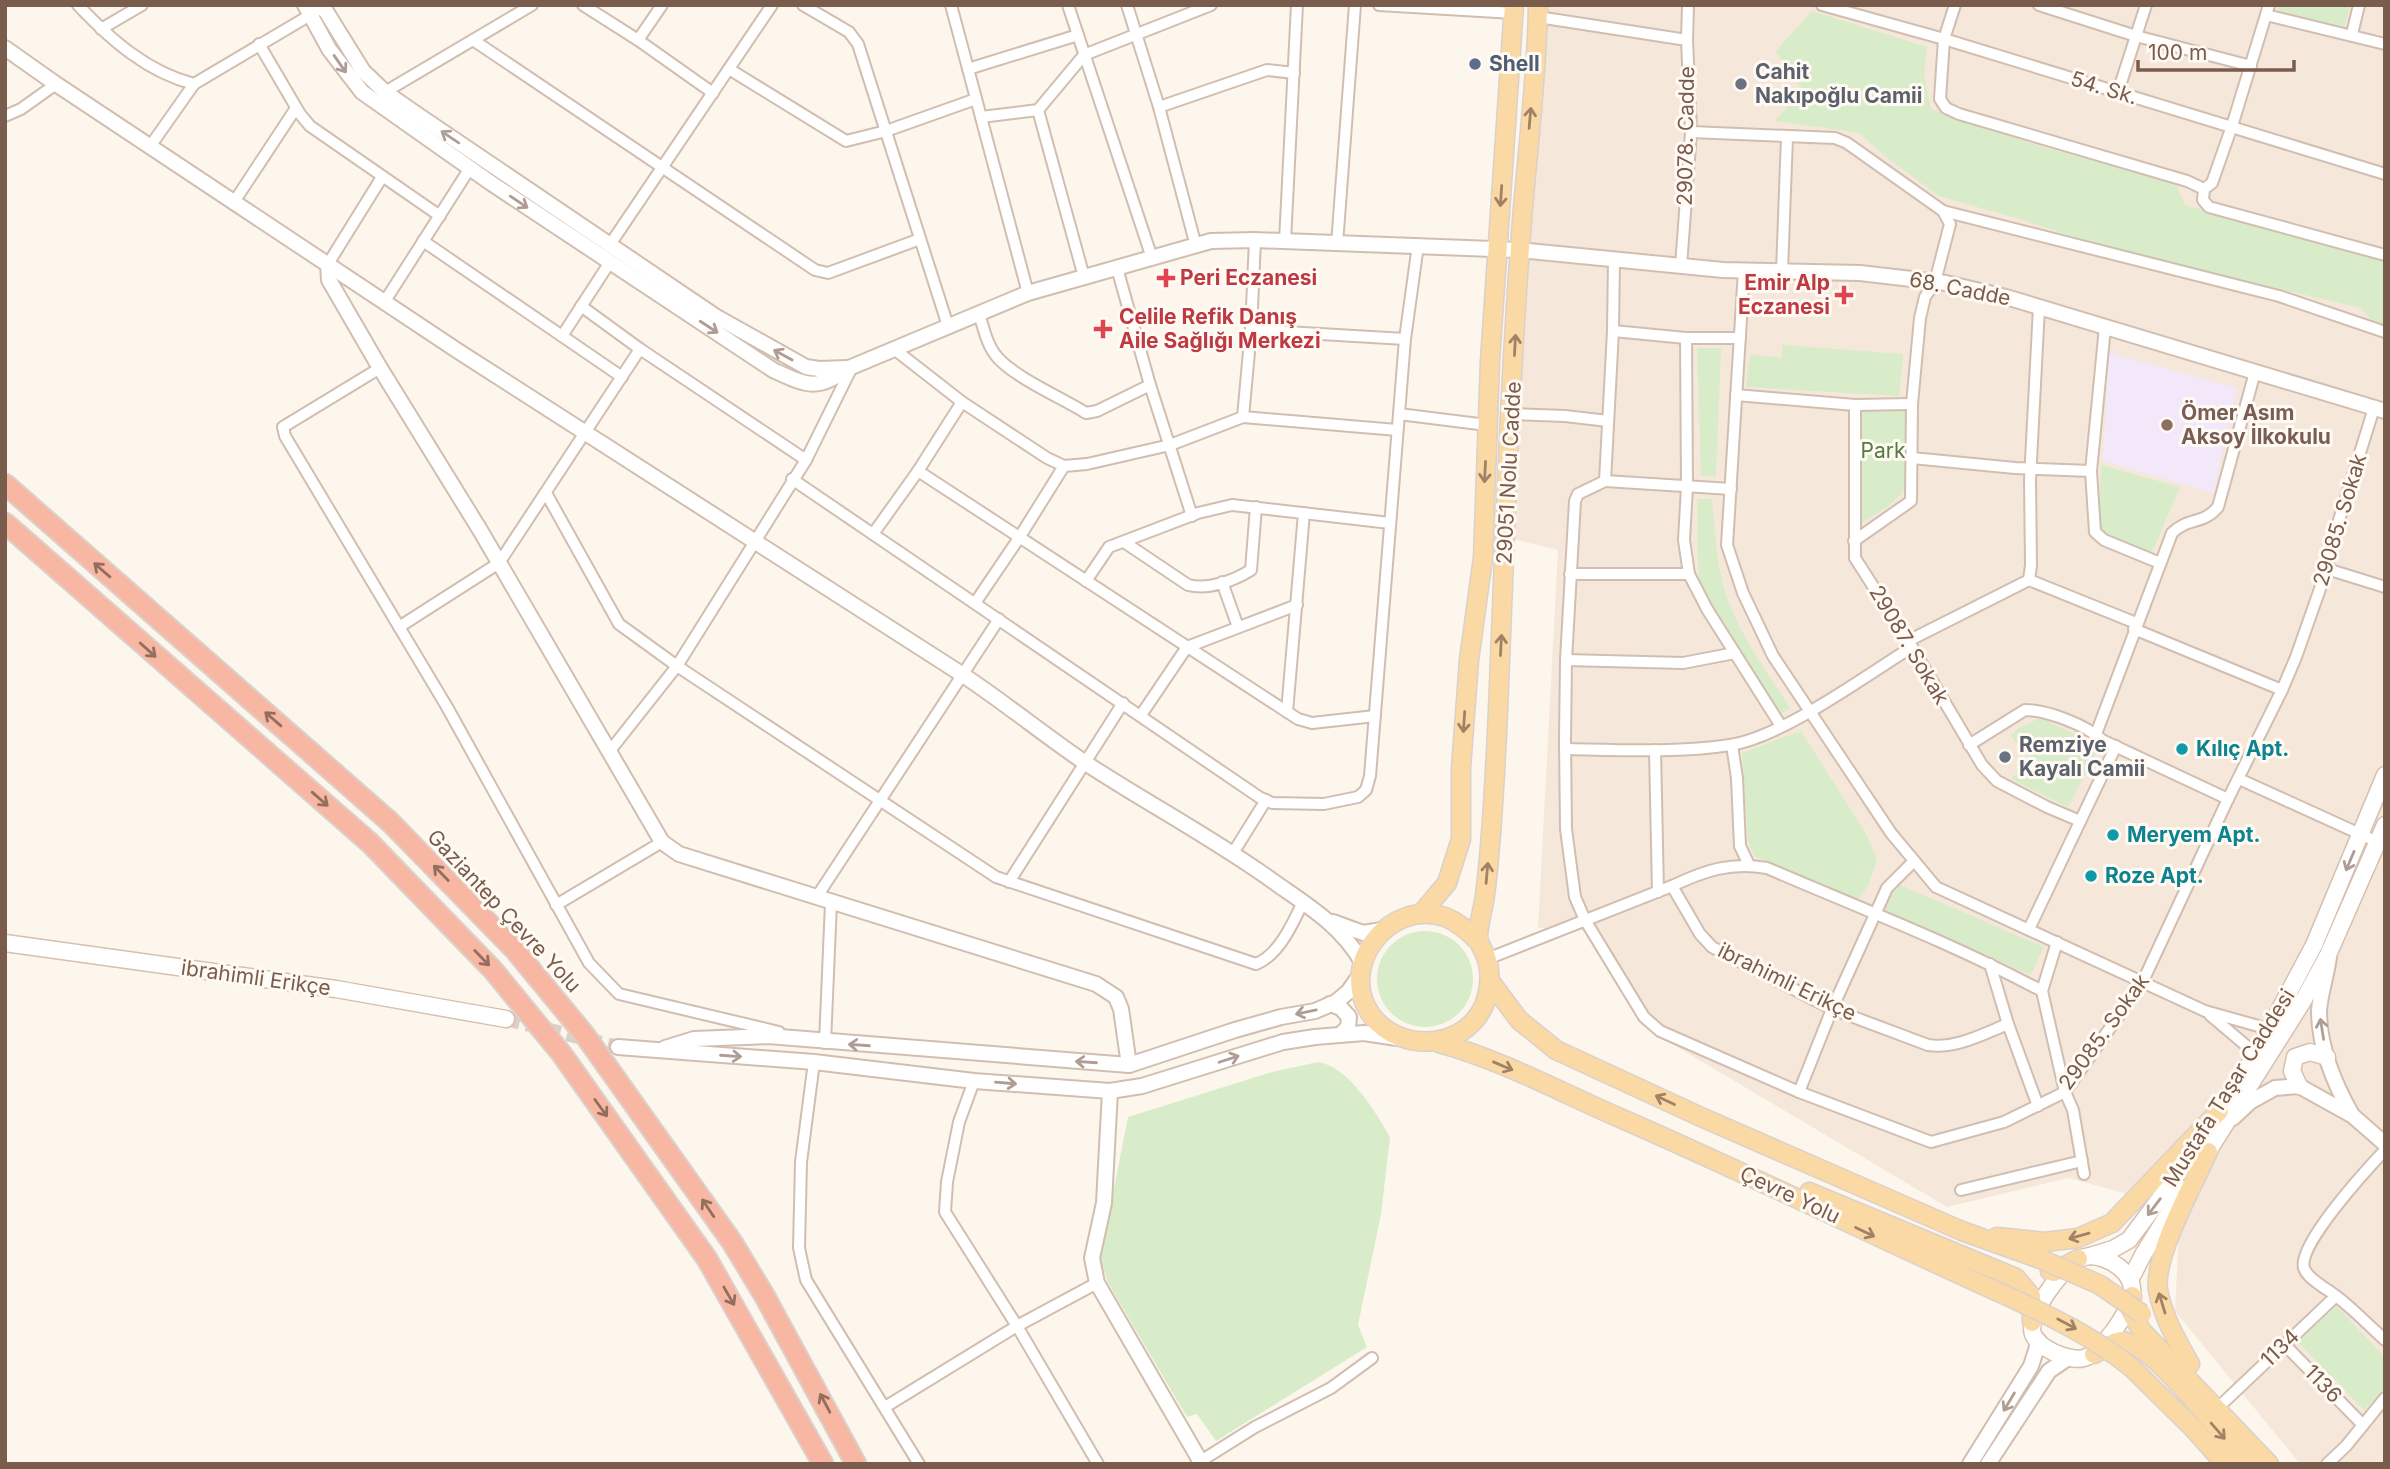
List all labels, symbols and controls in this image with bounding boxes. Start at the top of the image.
scale bar [2138,28,2294,72]
text: 100 m [2148,40,2207,65]
place label: Shell [1489,51,1540,76]
one-way arrow [333,54,347,73]
marker: Shell [1467,56,1483,72]
place label: Cahit Nakıpoğlu Camii [1755,59,1922,108]
street label: 29078. Cadde [1672,66,1699,206]
street label: 54. Sk. [2068,66,2141,110]
marker: Cahit Nakıpoğlu Camii [1733,76,1749,92]
one-way arrow [1524,107,1537,130]
one-way arrow [441,130,460,144]
one-way arrow [1494,184,1507,206]
one-way arrow [509,194,528,209]
place label: Peri Eczanesi [1180,265,1317,290]
street label: 68. Cadde [1907,266,2013,311]
marker: Peri Eczanesi [1158,270,1174,286]
place label: Emir Alp Eczanesi [1738,270,1830,319]
marker: Emir Alp Eczanesi [1836,287,1852,303]
place label: Celile Refik Danış Aile Sağlığı Merkezi [1119,304,1321,353]
marker: Celile Refik Danış Aile Sağlığı Merkezi [1093,319,1113,339]
one-way arrow [698,321,718,335]
one-way arrow [1508,334,1521,357]
one-way arrow [774,348,794,362]
street label: 29051 Nolu Cadde [1491,381,1526,565]
place label: Ömer Asım Aksoy İlkokulu [2181,400,2331,449]
marker: Ömer Asım Aksoy İlkokulu [2159,417,2175,433]
park label: Park [1861,438,1906,463]
street label: 29085. Sokak [2308,450,2372,589]
one-way arrow [1479,460,1492,483]
one-way arrow [94,561,111,578]
street label: 29087. Sokak [1864,581,1955,709]
one-way arrow [1494,634,1507,657]
one-way arrow [139,641,156,658]
one-way arrow [264,711,282,727]
one-way arrow [1458,711,1471,734]
place label: Remziye Kayalı Camii [2019,732,2145,781]
place label: Kılıç Apt. [2196,736,2289,761]
marker: Kılıç Apt. [2174,741,2190,757]
marker: Remziye Kayalı Camii [1997,749,2013,765]
one-way arrow [311,790,328,807]
place label: Meryem Apt. [2127,822,2261,847]
street label: Gaziantep Çevre Yolu [422,824,586,997]
marker: Meryem Apt. [2105,827,2121,843]
one-way arrow [2343,850,2356,871]
one-way arrow [1481,862,1494,884]
place label: Roze Apt. [2105,863,2204,888]
one-way arrow [433,864,450,881]
marker: Roze Apt. [2083,868,2099,884]
street label: ibrahimli Erikçe [1714,937,1860,1026]
one-way arrow [474,949,491,966]
street label: ibrahimli Erikçe [180,955,333,1000]
street label: 29085. Sokak [2053,969,2154,1095]
street label: Mustafa Taşar Caddesi [2158,984,2300,1191]
one-way arrow [1295,1006,1318,1019]
one-way arrow [2315,1018,2328,1041]
one-way arrow [849,1038,871,1051]
one-way arrow [719,1050,742,1063]
one-way arrow [1217,1052,1239,1065]
one-way arrow [1075,1055,1098,1068]
one-way arrow [1491,1060,1513,1073]
one-way arrow [994,1077,1017,1090]
one-way arrow [1655,1093,1676,1106]
one-way arrow [594,1098,608,1117]
street label: Çevre Yolu [1736,1161,1844,1229]
one-way arrow [2146,1197,2161,1216]
one-way arrow [701,1199,716,1218]
one-way arrow [1854,1225,1875,1239]
one-way arrow [2068,1230,2090,1243]
one-way arrow [723,1285,736,1306]
one-way arrow [2155,1292,2168,1314]
one-way arrow [2056,1318,2077,1331]
street label: 1134 [2255,1323,2304,1372]
street label: 1136 [2299,1359,2347,1408]
one-way arrow [2002,1391,2016,1411]
one-way arrow [817,1393,831,1414]
one-way arrow [2210,1422,2226,1440]

